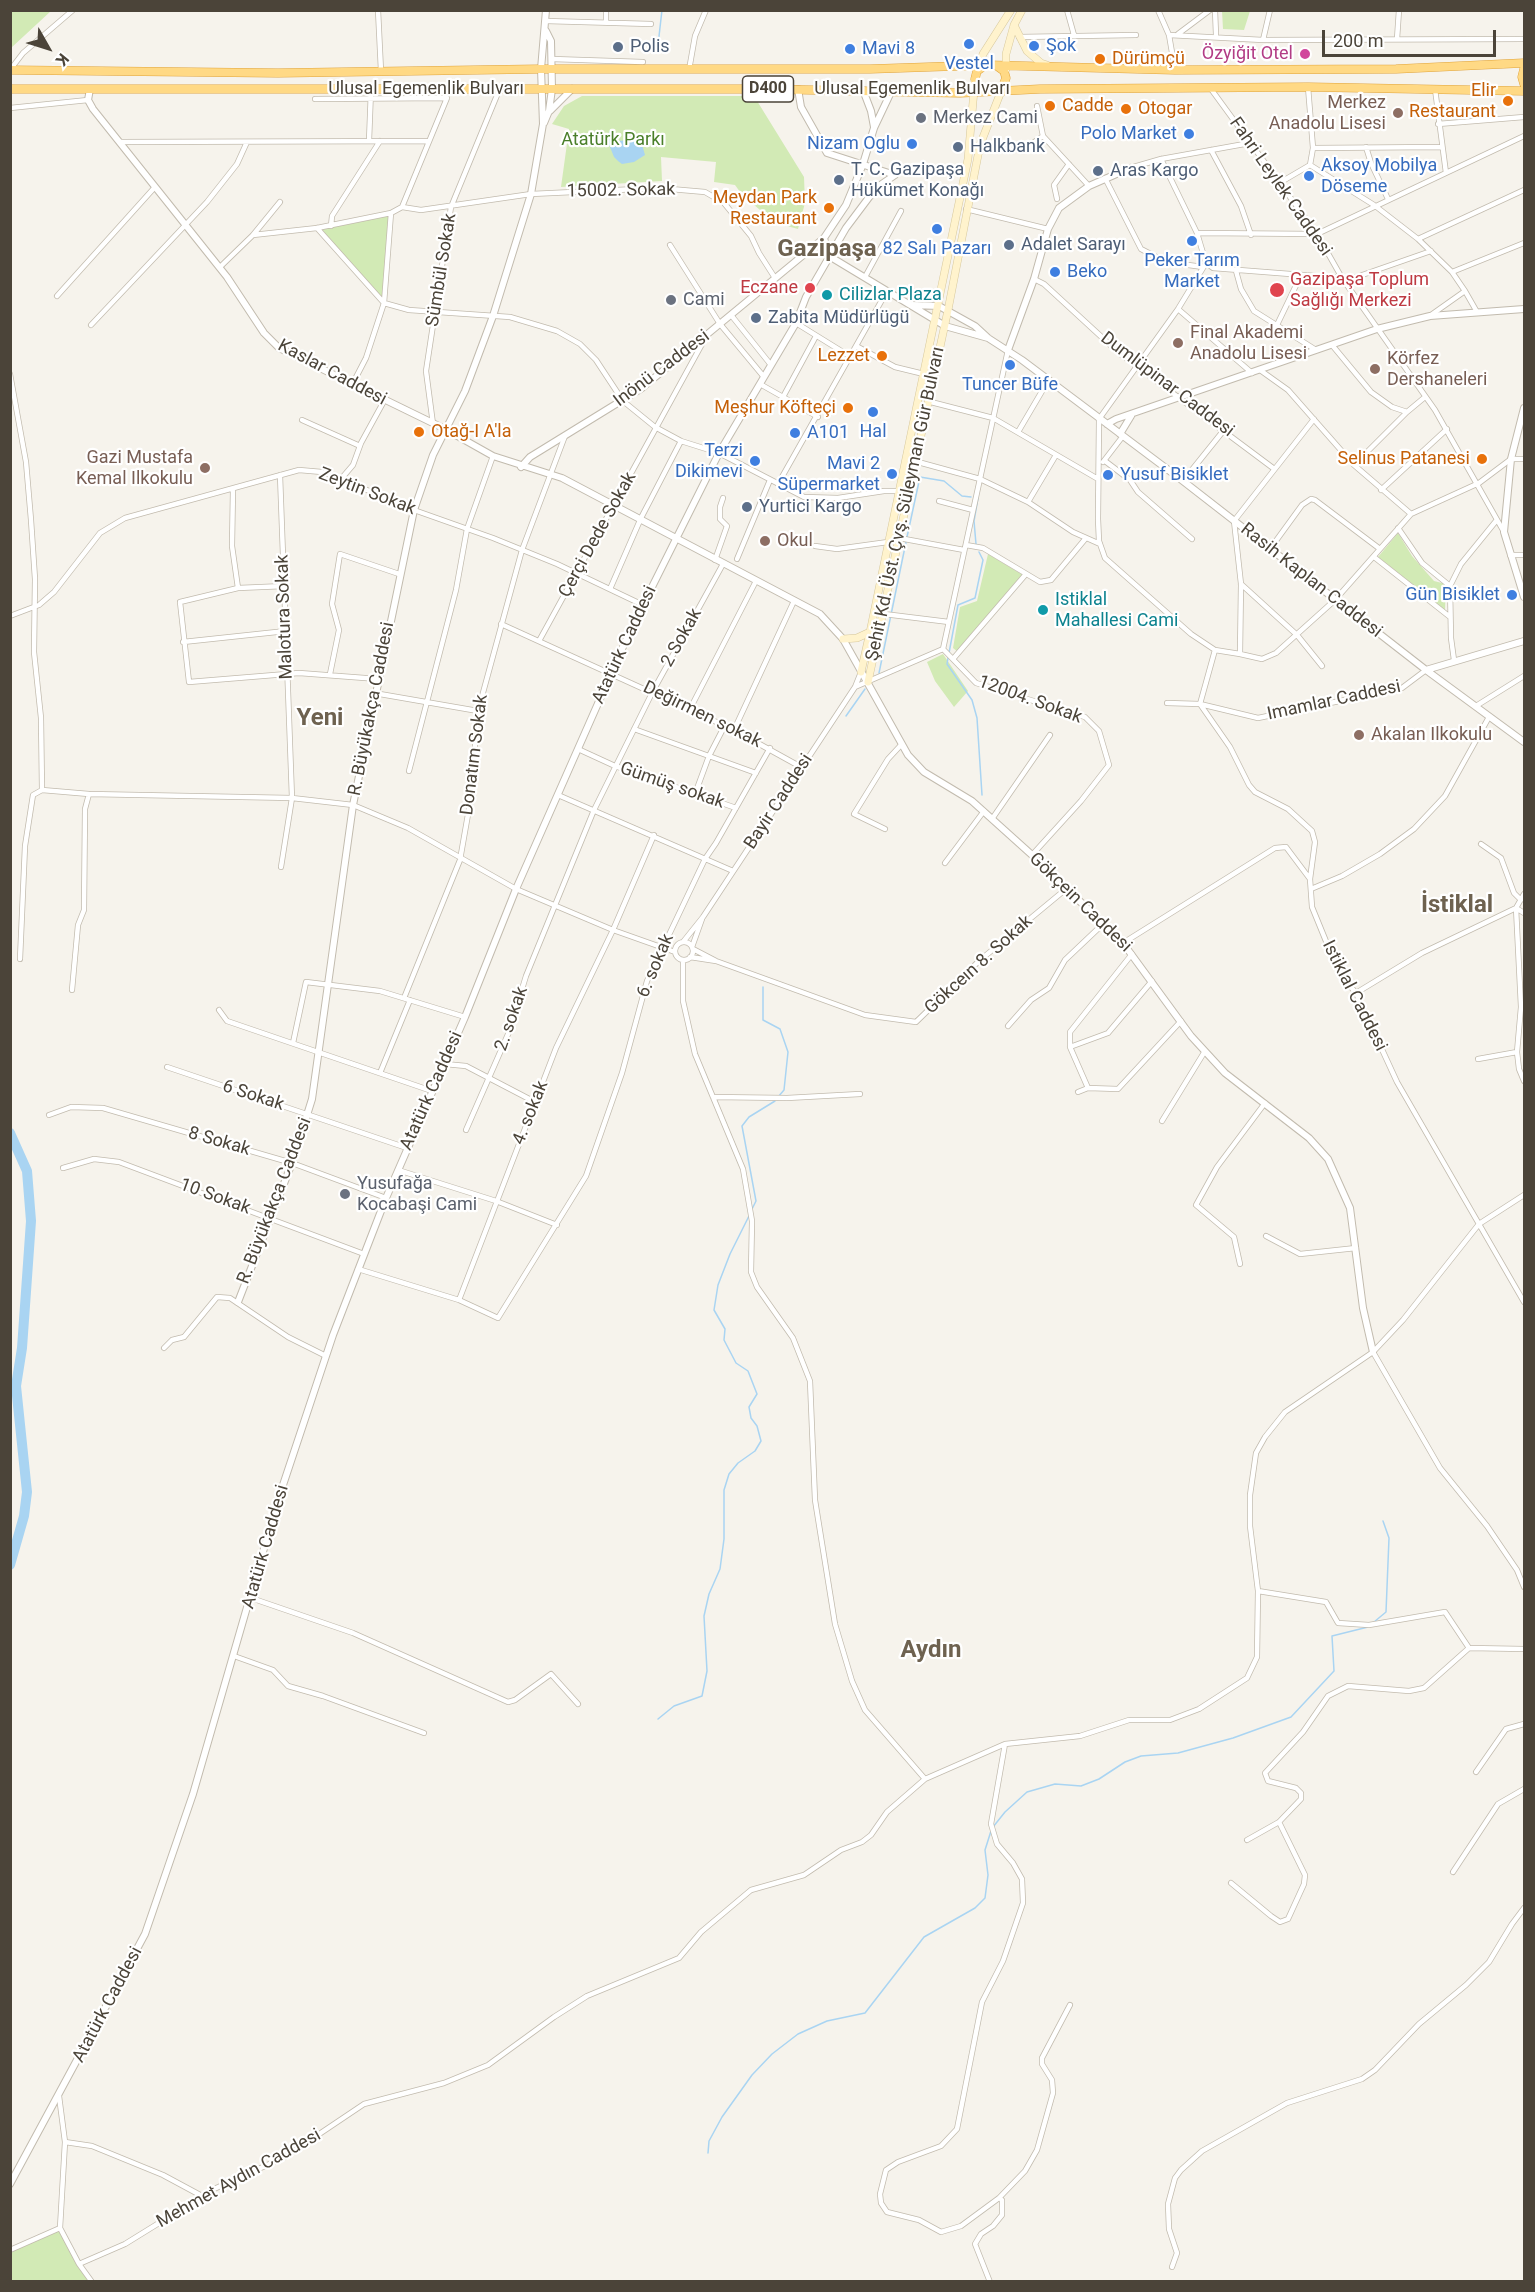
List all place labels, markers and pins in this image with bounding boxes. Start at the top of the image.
place label: Şok [1046,35,1076,57]
place label: Polis [630,36,670,58]
marker: Vestel [962,37,976,51]
place label: Mavi 8 [862,38,915,60]
marker: Şok [1027,39,1041,53]
marker: Polis [611,40,625,54]
marker: Mavi 8 [843,42,857,56]
place label: Özyiğit Otel [1202,43,1293,65]
marker: Özyiğit Otel [1298,47,1312,61]
place label: Dürümçü [1112,48,1185,70]
marker: Dürümçü [1093,52,1107,66]
place label: Vestel [944,53,994,75]
place label: Elir Restaurant [1409,80,1496,122]
place label: Merkez Anadolu Lisesi [1269,92,1386,134]
marker: Elir Restaurant [1501,94,1515,108]
place label: Cadde [1062,95,1113,117]
place label: Otogar [1138,98,1192,120]
marker: Cadde [1043,99,1057,113]
marker: Otogar [1119,102,1133,116]
marker: Merkez Anadolu Lisesi [1391,106,1405,120]
place label: Merkez Cami [933,107,1038,129]
marker: Merkez Cami [914,111,928,125]
place label: Polo Market [1080,123,1177,145]
marker: Polo Market [1182,127,1196,141]
place label: Nizam Oglu [807,133,900,155]
place label: Halkbank [970,136,1045,158]
marker: Nizam Oglu [905,137,919,151]
marker: Halkbank [951,140,965,154]
place label: Aksoy Mobilya Döseme [1321,155,1437,198]
place label: T. C. Gazipaşa Hükümet Konağı [851,159,984,201]
place label: Aras Kargo [1110,160,1198,182]
marker: Aras Kargo [1091,164,1105,178]
marker: Aksoy Mobilya Döseme [1302,169,1316,183]
marker: T. C. Gazipaşa Hükümet Konağı [832,173,846,187]
place label: Meydan Park Restaurant [713,187,817,230]
marker: Meydan Park Restaurant [822,201,836,215]
marker: 82 Salı Pazarı [930,222,944,236]
place label: Adalet Sarayı [1021,234,1126,256]
marker: Peker Tarım Market [1185,234,1199,248]
place label: 82 Salı Pazarı [883,238,991,260]
marker: Adalet Sarayı [1002,238,1016,252]
place label: Peker Tarım Market [1144,250,1240,292]
place label: Beko [1067,261,1107,283]
marker: Beko [1048,265,1062,279]
place label: Gazipaşa Toplum Sağlığı Merkezi [1290,269,1429,312]
place label: Eczane [740,277,798,299]
marker: Eczane [803,281,817,295]
marker: Gazipaşa Toplum Sağlığı Merkezi [1268,281,1286,299]
place label: Cilizlar Plaza [839,284,942,306]
marker: Cilizlar Plaza [820,288,834,302]
place label: Cami [683,289,725,311]
marker: Cami [664,293,678,307]
place label: Zabita Müdürlügü [768,307,909,329]
marker: Zabita Müdürlügü [749,311,763,325]
place label: Final Akademi Anadolu Lisesi [1190,322,1307,364]
marker: Final Akademi Anadolu Lisesi [1171,336,1185,350]
place label: Lezzet [818,345,870,367]
place label: Körfez Dershaneleri [1387,348,1487,391]
marker: Lezzet [875,349,889,363]
marker: Tuncer Büfe [1003,358,1017,372]
marker: Körfez Dershaneleri [1368,362,1382,376]
place label: Tuncer Büfe [962,374,1058,396]
place label: Meşhur Köfteçi [714,397,836,419]
marker: Meşhur Köfteçi [841,401,855,415]
marker: Hal [866,405,880,419]
place label: Otağ-I A'la [431,421,512,443]
place label: Hal [859,421,887,443]
place label: A101 [807,422,849,444]
marker: Otağ-I A'la [412,425,426,439]
marker: A101 [788,426,802,440]
place label: Terzi Dikimevi [675,440,743,482]
place label: Gazi Mustafa Kemal Ilkokulu [76,447,193,490]
place label: Selinus Patanesi [1338,448,1470,470]
marker: Selinus Patanesi [1475,452,1489,466]
place label: Mavi 2 Süpermarket [778,453,880,496]
marker: Terzi Dikimevi [748,454,762,468]
marker: Gazi Mustafa Kemal Ilkokulu [198,461,212,475]
place label: Yusuf Bisiklet [1120,464,1229,486]
marker: Mavi 2 Süpermarket [885,467,899,481]
marker: Yusuf Bisiklet [1101,468,1115,482]
place label: Yurtici Kargo [759,496,862,518]
marker: Yurtici Kargo [740,500,754,514]
place label: Okul [777,530,813,552]
marker: Okul [758,534,772,548]
place label: Gün Bisiklet [1405,584,1500,606]
marker: Gün Bisiklet [1505,588,1519,602]
place label: Istiklal Mahallesi Cami [1055,589,1178,632]
marker: Istiklal Mahallesi Cami [1036,603,1050,617]
place label: Akalan Ilkokulu [1371,724,1492,746]
marker: Akalan Ilkokulu [1352,728,1366,742]
place label: Yusufağa Kocabaşi Cami [357,1173,477,1216]
marker: Yusufağa Kocabaşi Cami [338,1187,352,1201]

